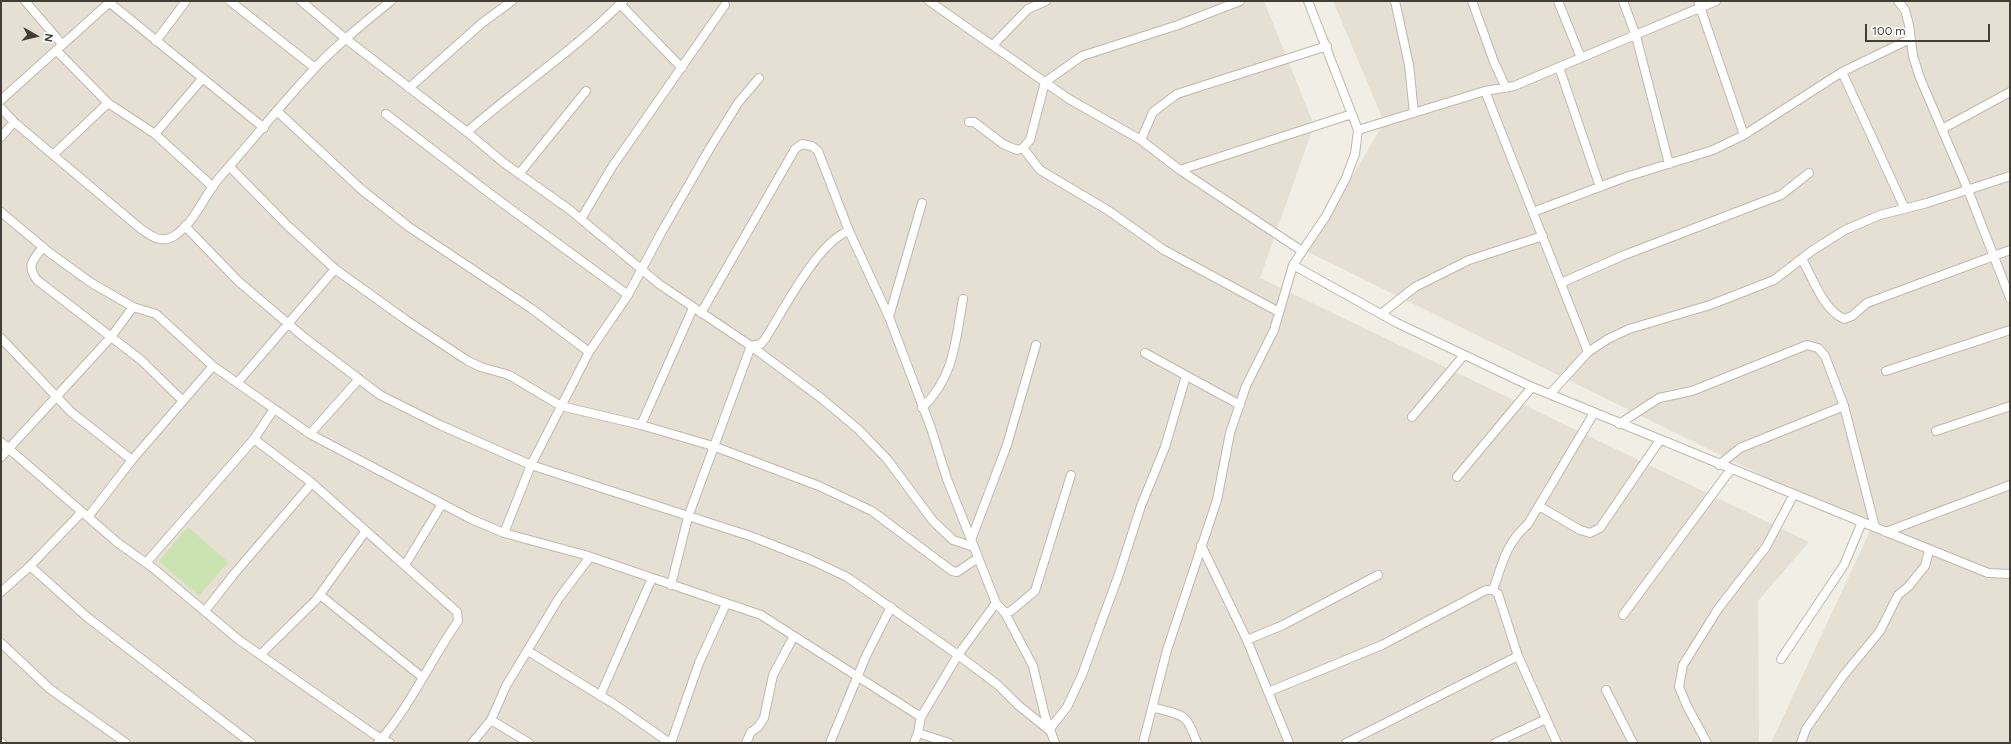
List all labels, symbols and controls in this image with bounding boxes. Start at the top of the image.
north arrow [16,16,56,56]
scale bar [1867,16,1992,42]
text: 100 m [1872,24,1906,38]
text: N [41,33,55,43]

